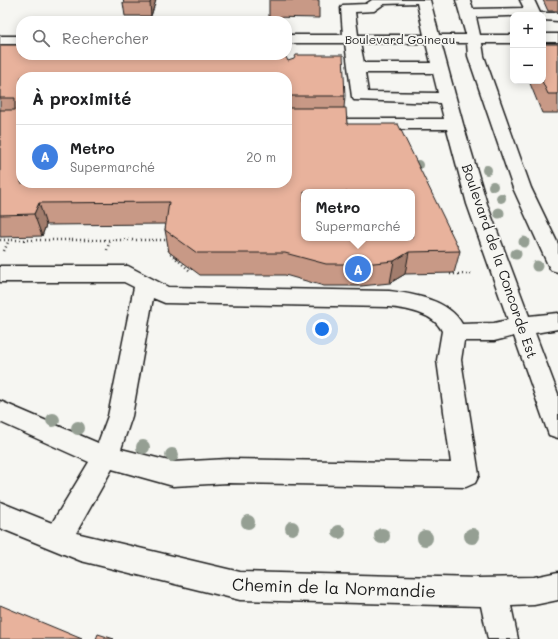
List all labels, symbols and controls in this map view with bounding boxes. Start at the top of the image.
map controls [510,12,546,84]
button: + [510,12,546,48]
search box [16,16,292,60]
icon: search [30,27,52,49]
text: Rechercher [62,28,149,48]
street label: Boulevard Goineau [345,31,455,47]
button: − [510,48,546,84]
text: À proximité [32,87,131,109]
text: Metro [70,138,115,158]
text: A [40,148,50,165]
text: 20 m [246,148,276,165]
text: Supermarché [70,158,155,175]
street label: Boulevard de la Concorde Est [458,161,542,361]
popup [301,189,415,241]
text: Metro [315,197,360,217]
text: Supermarché [315,217,401,234]
pin: A [345,254,371,284]
your location [312,319,332,339]
street label: Chemin de la Normandie [232,572,436,602]

